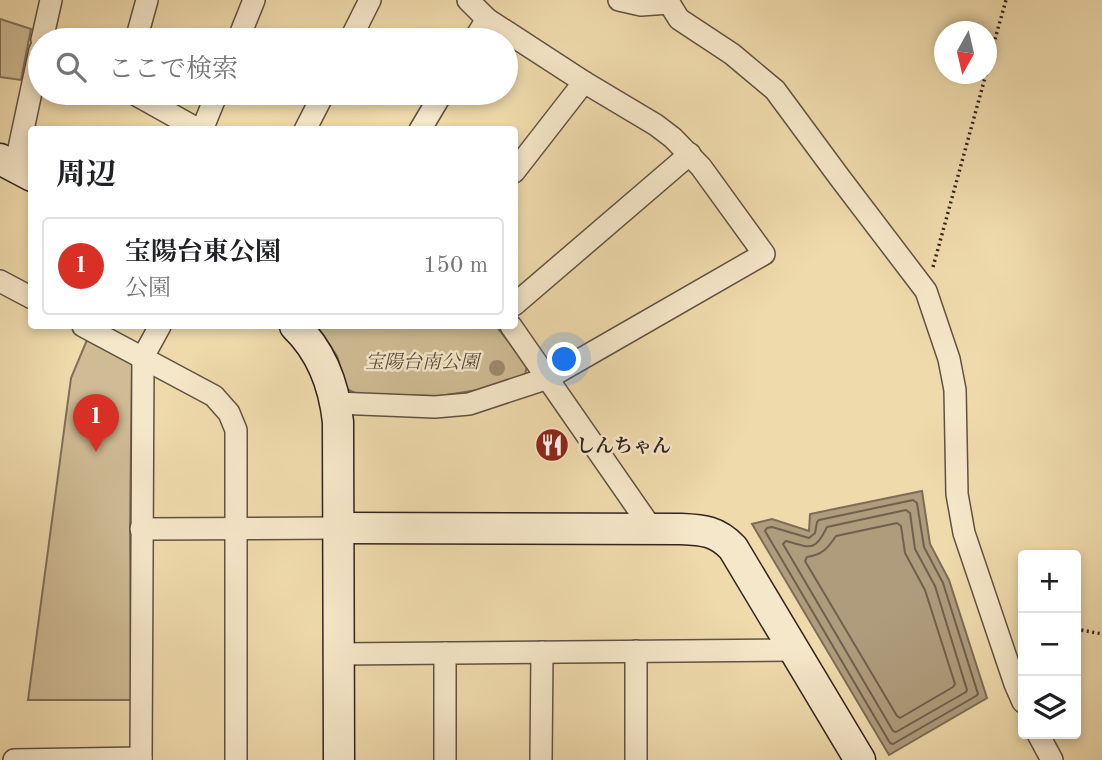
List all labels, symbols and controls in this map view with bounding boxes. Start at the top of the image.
north arrow [934,21,997,84]
search box [28,28,518,105]
icon: search [52,48,90,86]
text: ここで検索 [108,57,238,83]
text: 周辺 [56,161,116,191]
text: 宝陽台東公園 [125,240,281,266]
text: 1 [74,254,88,277]
text: 150 m [423,254,488,277]
text: 公園 [125,277,171,300]
your location [547,342,581,376]
park label: 宝陽台南公園 [365,351,482,373]
pin: 1 [73,394,119,452]
restaurant icon: しんちゃん [533,426,571,464]
place label: しんちゃん [576,436,671,457]
map controls [1018,550,1081,739]
button: + [1018,550,1081,613]
button: − [1018,613,1081,676]
button: layers [1018,676,1081,739]

